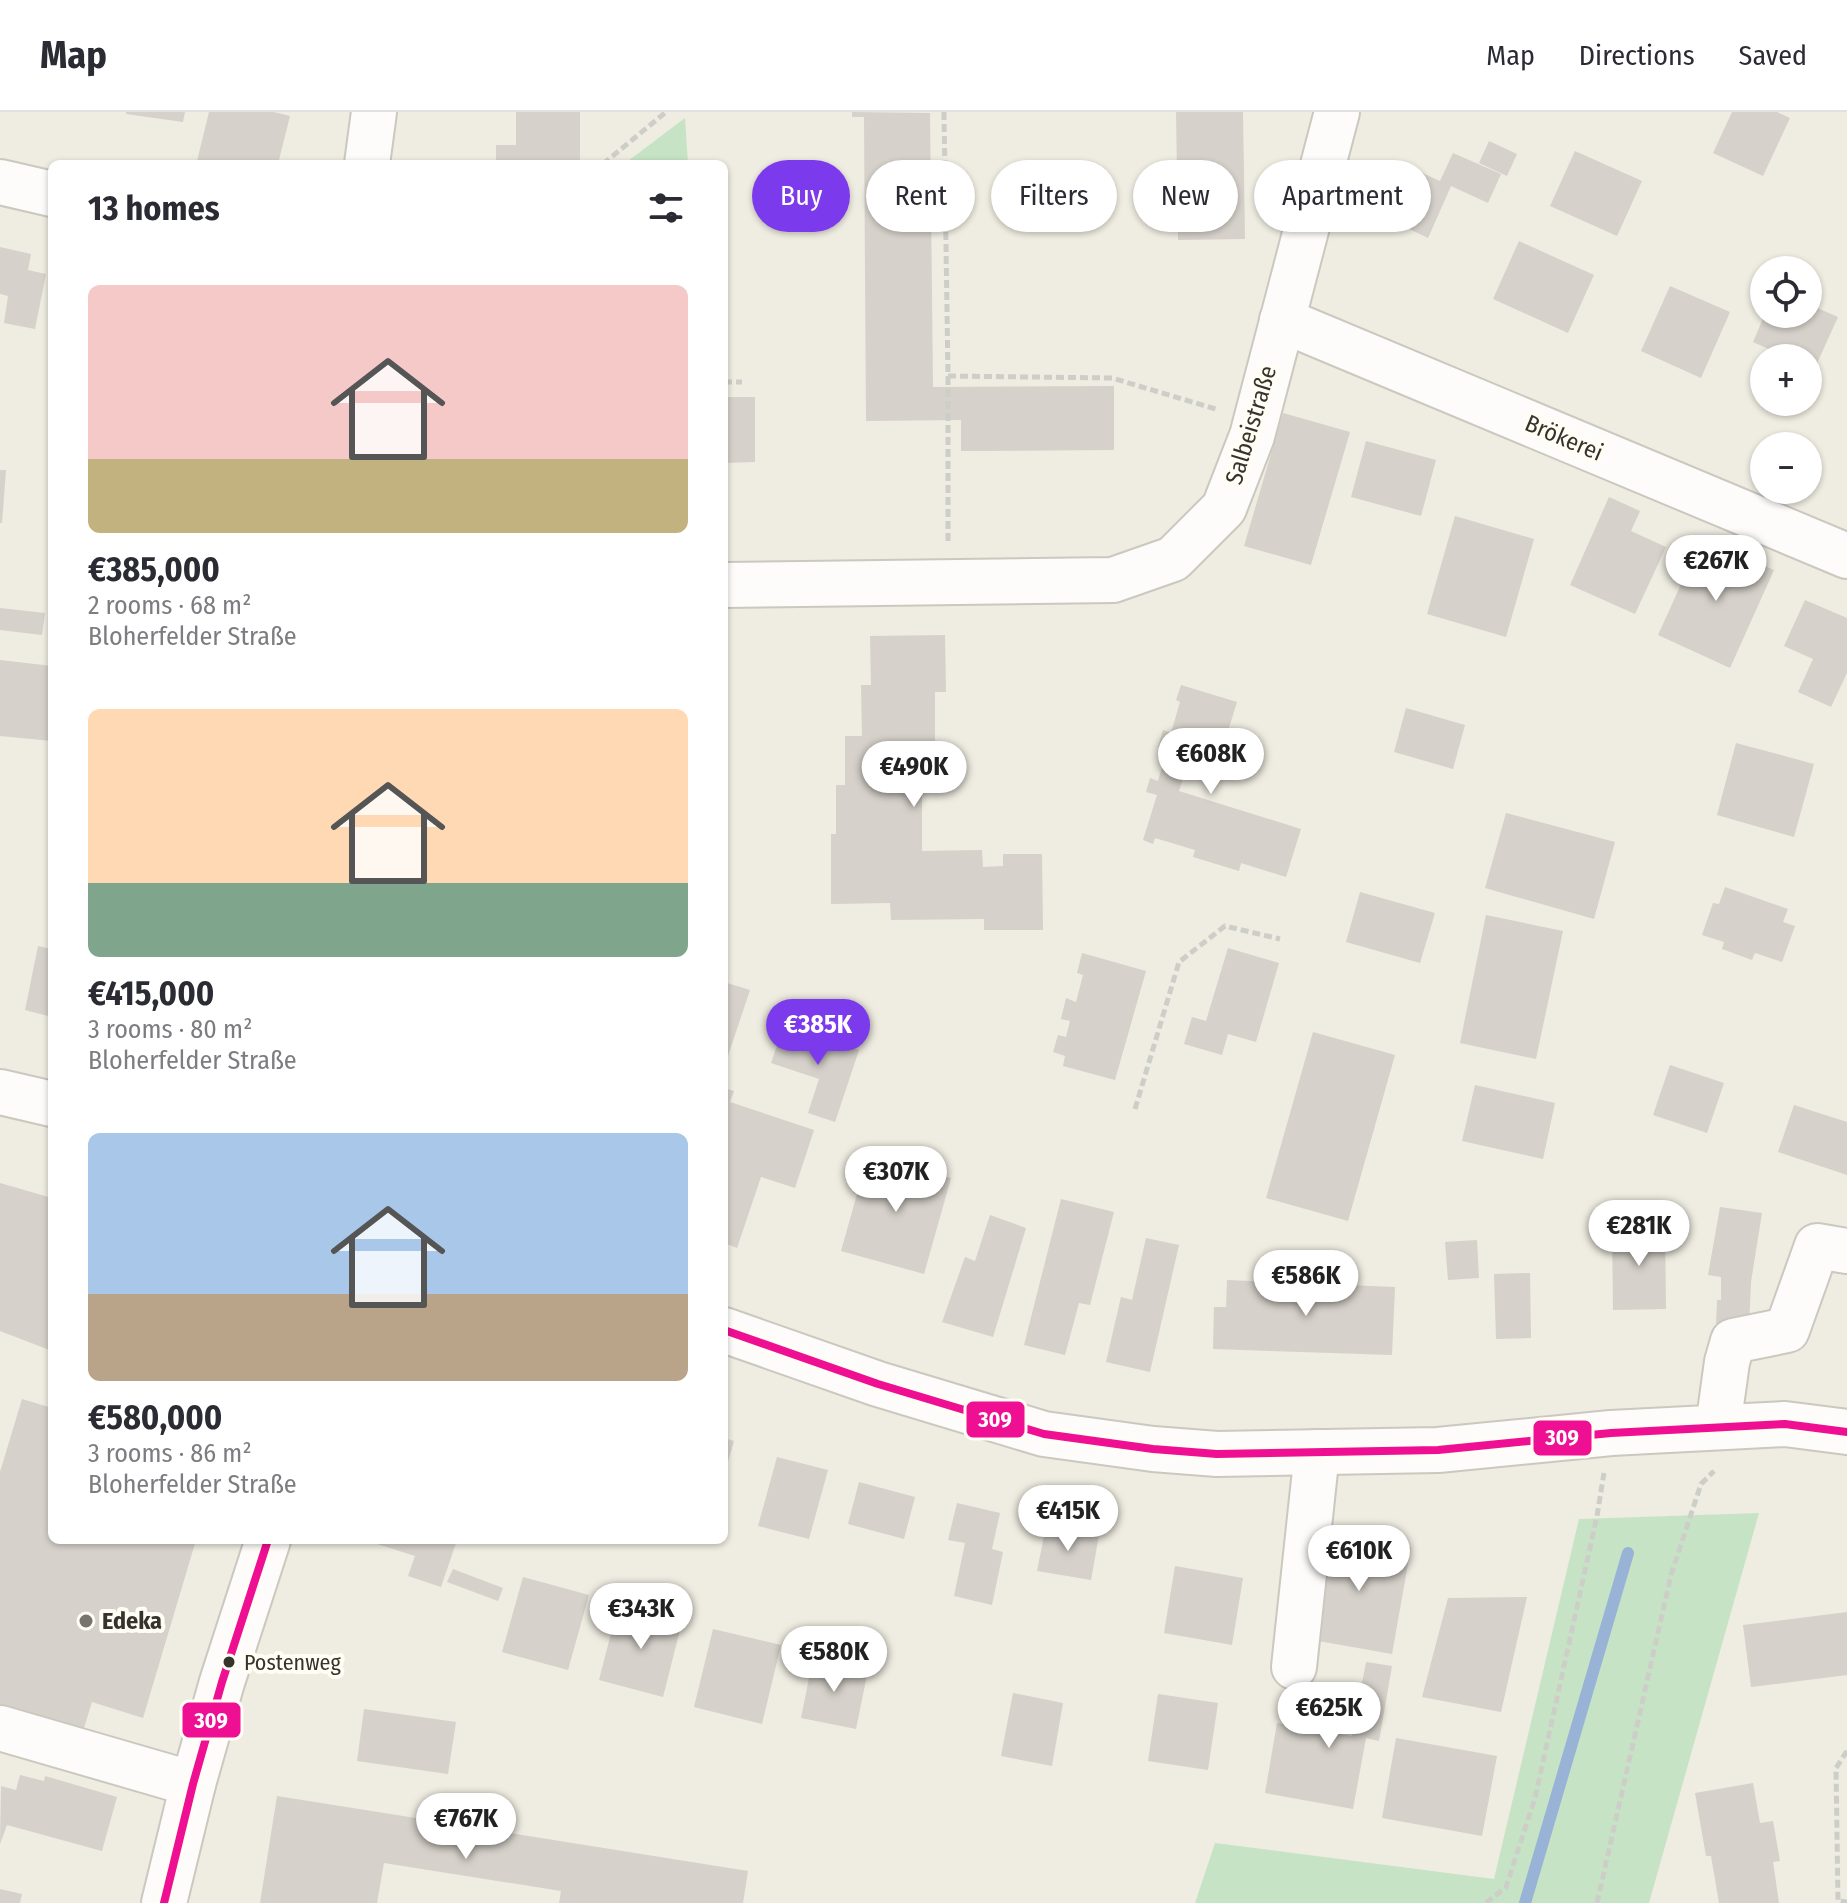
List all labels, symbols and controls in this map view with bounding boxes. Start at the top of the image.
text: Map [40,32,107,78]
text: Map [1486,39,1535,72]
text: Directions [1579,39,1695,72]
text: Saved [1739,39,1807,72]
chip: Buy [752,160,850,232]
chip: Rent [866,160,975,232]
chip: Filters [991,160,1117,232]
chip: New [1133,160,1238,232]
chip: Apartment [1254,160,1431,232]
icon: filters [644,186,688,230]
text: 13 homes [88,188,220,229]
map controls [1750,256,1822,504]
button: locate [1750,256,1822,328]
icon: home [316,337,460,481]
button: + [1750,344,1822,416]
street label: Salbeistraße [1220,362,1282,488]
street label: Brökerei [1521,409,1607,467]
button: − [1750,432,1822,504]
pin: €267K [1660,535,1772,603]
text: €267K [1683,545,1749,576]
text: €385,000 [88,549,220,590]
text: 2 rooms · 68 m² [88,590,251,621]
text: Bloherfelder Straße [88,621,297,652]
pin: €608K [1155,728,1267,796]
text: €608K [1176,738,1246,769]
pin: €490K [858,741,970,809]
text: €490K [880,751,948,782]
icon: home [316,761,460,905]
text: €415,000 [88,973,214,1014]
pin: €385K [762,999,874,1067]
text: €385K [784,1009,852,1040]
text: 3 rooms · 80 m² [88,1014,252,1045]
text: Bloherfelder Straße [88,1045,297,1076]
pin: €307K [840,1146,952,1214]
text: €307K [863,1156,929,1187]
icon: home [316,1185,460,1329]
pin: €281K [1583,1200,1695,1268]
text: €281K [1607,1210,1671,1241]
pin: €586K [1250,1250,1362,1318]
text: €586K [1271,1260,1341,1291]
text: €580,000 [88,1397,222,1438]
line badge: 309 [965,1400,1026,1439]
text: 309 [977,1406,1012,1433]
line badge: 309 [1532,1419,1593,1457]
text: 309 [1544,1424,1579,1451]
text: 3 rooms · 86 m² [88,1438,252,1469]
text: Bloherfelder Straße [88,1469,297,1500]
pin: €415K [1012,1485,1124,1553]
text: €415K [1036,1495,1100,1526]
pin: €610K [1303,1525,1415,1593]
text: €610K [1326,1535,1392,1566]
pin: €343K [585,1583,697,1651]
text: €343K [608,1593,674,1624]
place label: Edeka [102,1607,162,1635]
marker: Edeka [77,1612,95,1630]
pin: €580K [778,1626,890,1694]
text: €580K [799,1636,869,1667]
place label: Postenweg [244,1649,341,1676]
marker: Postenweg [221,1654,237,1670]
pin: €625K [1273,1682,1385,1750]
text: €625K [1296,1692,1362,1723]
line badge: 309 [181,1701,242,1739]
text: 309 [193,1707,228,1734]
pin: €767K [410,1793,522,1861]
text: €767K [434,1803,498,1834]

